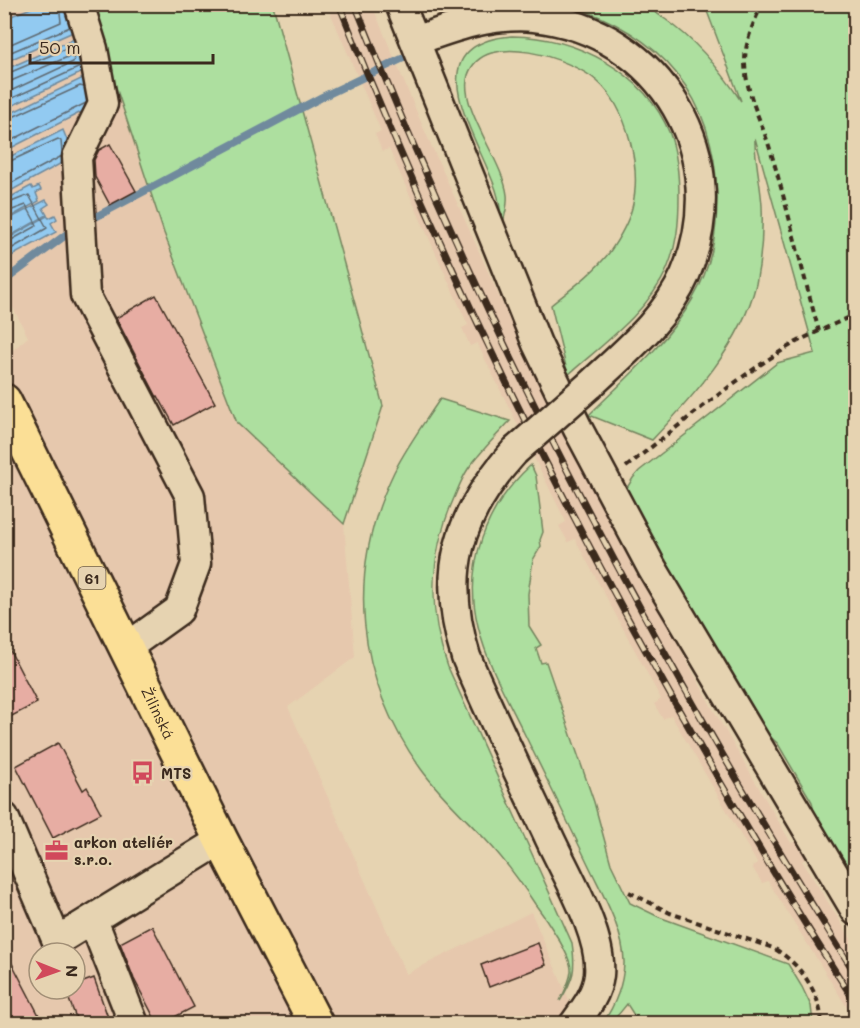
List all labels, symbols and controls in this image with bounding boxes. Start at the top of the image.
scale bar [30,27,213,65]
text: 50 m [39,35,81,59]
road number: 61 [78,567,106,589]
street label: Žilinská [137,683,180,743]
bus stop icon: MTS [130,760,156,786]
place label: MTS [161,763,191,783]
place label: arkon ateliér s.r.o. [74,832,173,869]
office icon: arkon ateliér s.r.o. [43,838,69,864]
north arrow [27,941,87,1001]
text: N [62,965,83,978]

